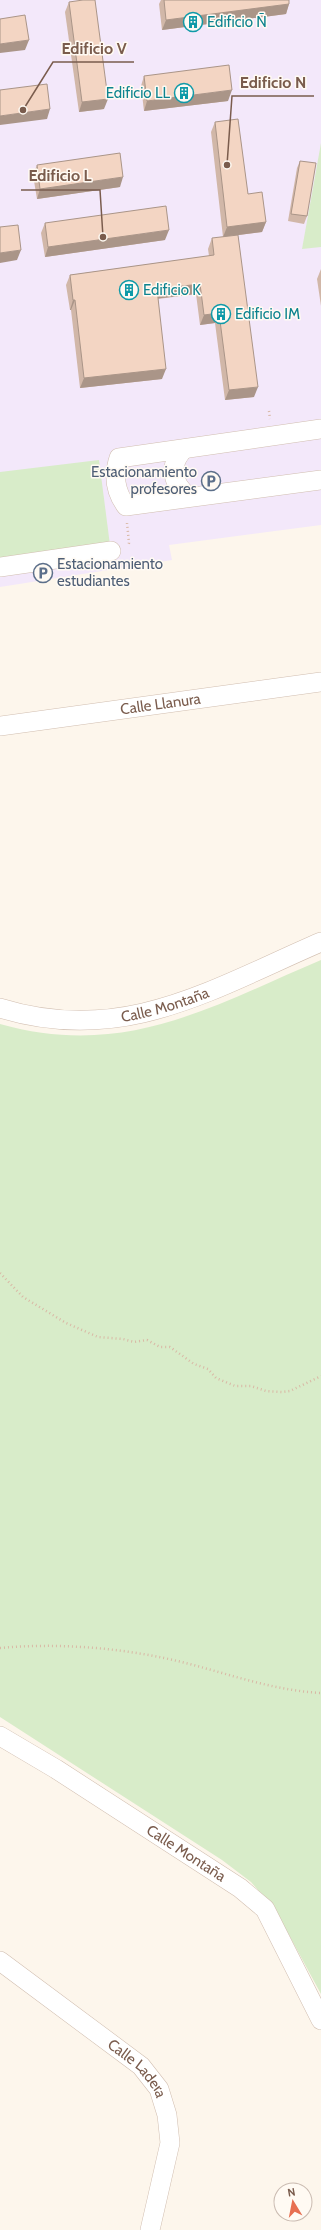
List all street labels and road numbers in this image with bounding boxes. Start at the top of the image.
street label: Calle Llanura [119,689,203,718]
street label: Calle Montaña [120,983,212,1026]
street label: Calle Montaña [143,1821,230,1886]
street label: Calle Ladera [104,2035,170,2101]

